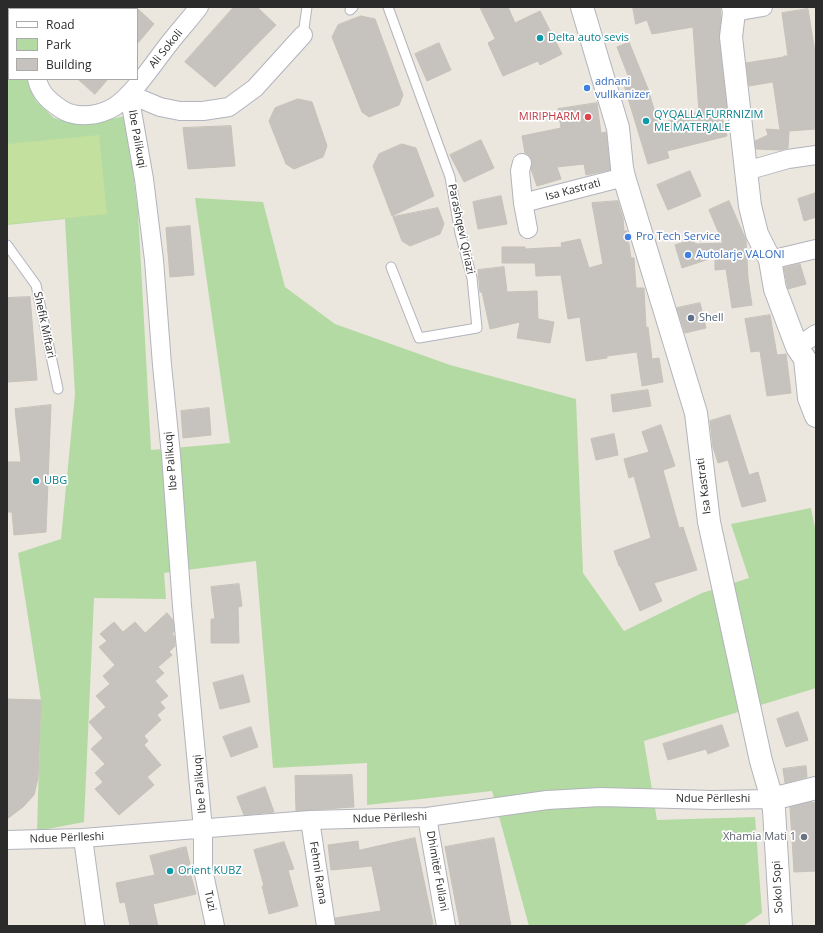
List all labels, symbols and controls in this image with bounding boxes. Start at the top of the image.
legend [8,8,138,80]
text: Road [46,16,75,33]
street label: Ali Sokoli [146,27,186,71]
place label: Delta auto sevis [548,31,629,45]
marker: Delta auto sevis [535,33,545,43]
text: Park [46,36,71,53]
text: Building [46,56,91,73]
place label: adnani vullkanizer [595,75,650,101]
marker: adnani vullkanizer [582,83,592,93]
place label: QYQALLA FURRNIZIM ME MATERJALE [654,108,763,134]
street label: Ibe Palikuqi [125,109,149,169]
place label: MIRIPHARM [519,110,580,124]
marker: MIRIPHARM [583,112,593,122]
marker: QYQALLA FURRNIZIM ME MATERJALE [641,116,651,126]
street label: Isa Kastrati [544,176,602,204]
street label: Parashqevi Qiriazi [445,183,477,275]
place label: Pro Tech Service [636,230,720,244]
marker: Pro Tech Service [623,232,633,242]
place label: Autolarje VALONI [696,248,785,262]
marker: Autolarje VALONI [683,250,693,260]
street label: Shefik Miftari [31,290,57,360]
place label: Shell [699,311,724,325]
marker: Shell [686,313,696,323]
street label: Ibe Palikuqi [162,431,180,491]
street label: Isa Kastrati [694,457,714,515]
place label: UBG [44,474,67,488]
marker: UBG [31,476,41,486]
street label: Ibe Palikuqi [191,754,209,814]
street label: Ndue Përlleshi [676,792,750,806]
street label: Ndue Përlleshi [353,810,427,826]
street label: Ndue Përlleshi [30,830,104,846]
street label: Dhimitër Fullani [423,830,451,912]
place label: Xhamia Mati 1 [723,830,796,844]
marker: Xhamia Mati 1 [799,832,809,842]
street label: Fehmi Rama [307,841,329,905]
street label: Sokol Sopi [770,860,786,914]
place label: Orient KUBZ [178,864,242,878]
marker: Orient KUBZ [165,866,175,876]
street label: Tuzi [201,889,219,913]

